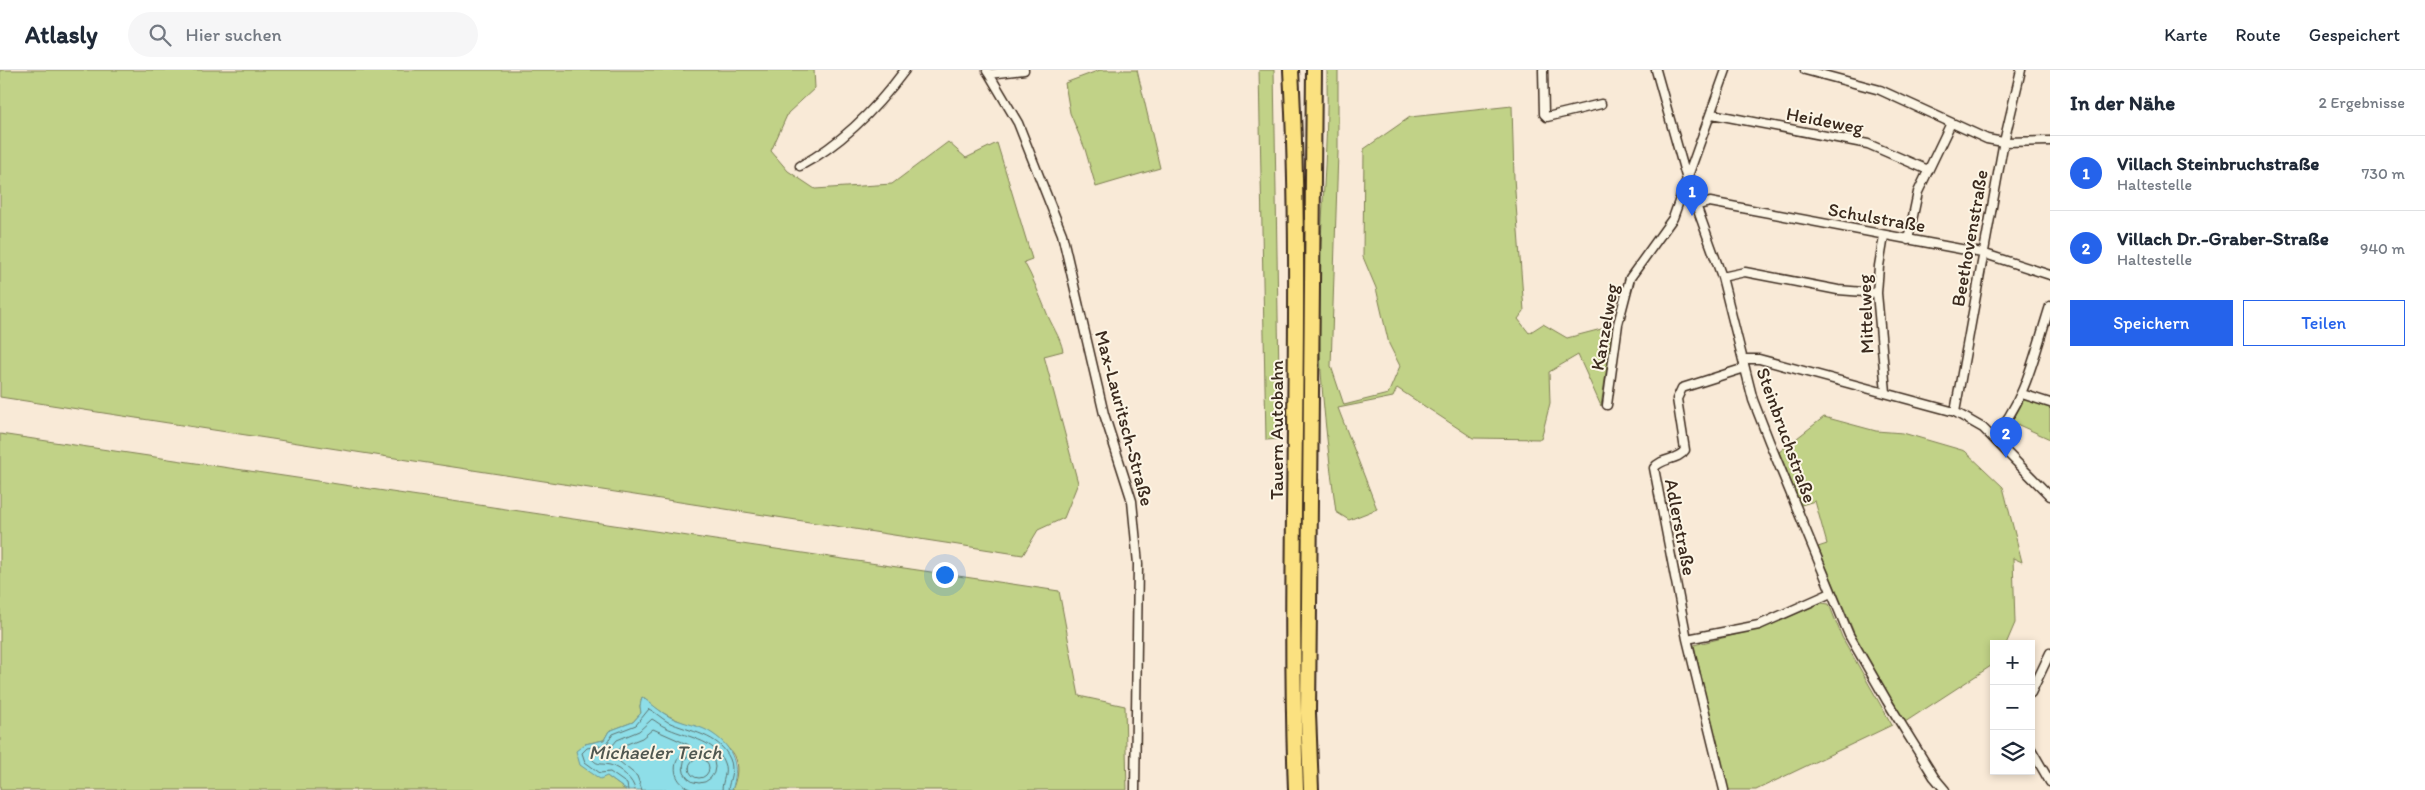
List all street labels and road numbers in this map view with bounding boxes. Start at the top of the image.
street label: Heideweg [1784,102,1866,139]
street label: Beethovenstraße [1946,168,1993,308]
street label: Schulstraße [1826,198,1927,237]
street label: Mittelweg [1853,274,1878,354]
street label: Kanzelweg [1586,282,1623,372]
street label: Max-Lauritsch-Straße [1090,328,1159,508]
street label: Tauern Autobahn [1265,360,1288,500]
street label: Steinbruchstraße [1751,364,1822,506]
street label: Adlerstraße [1660,477,1701,577]

